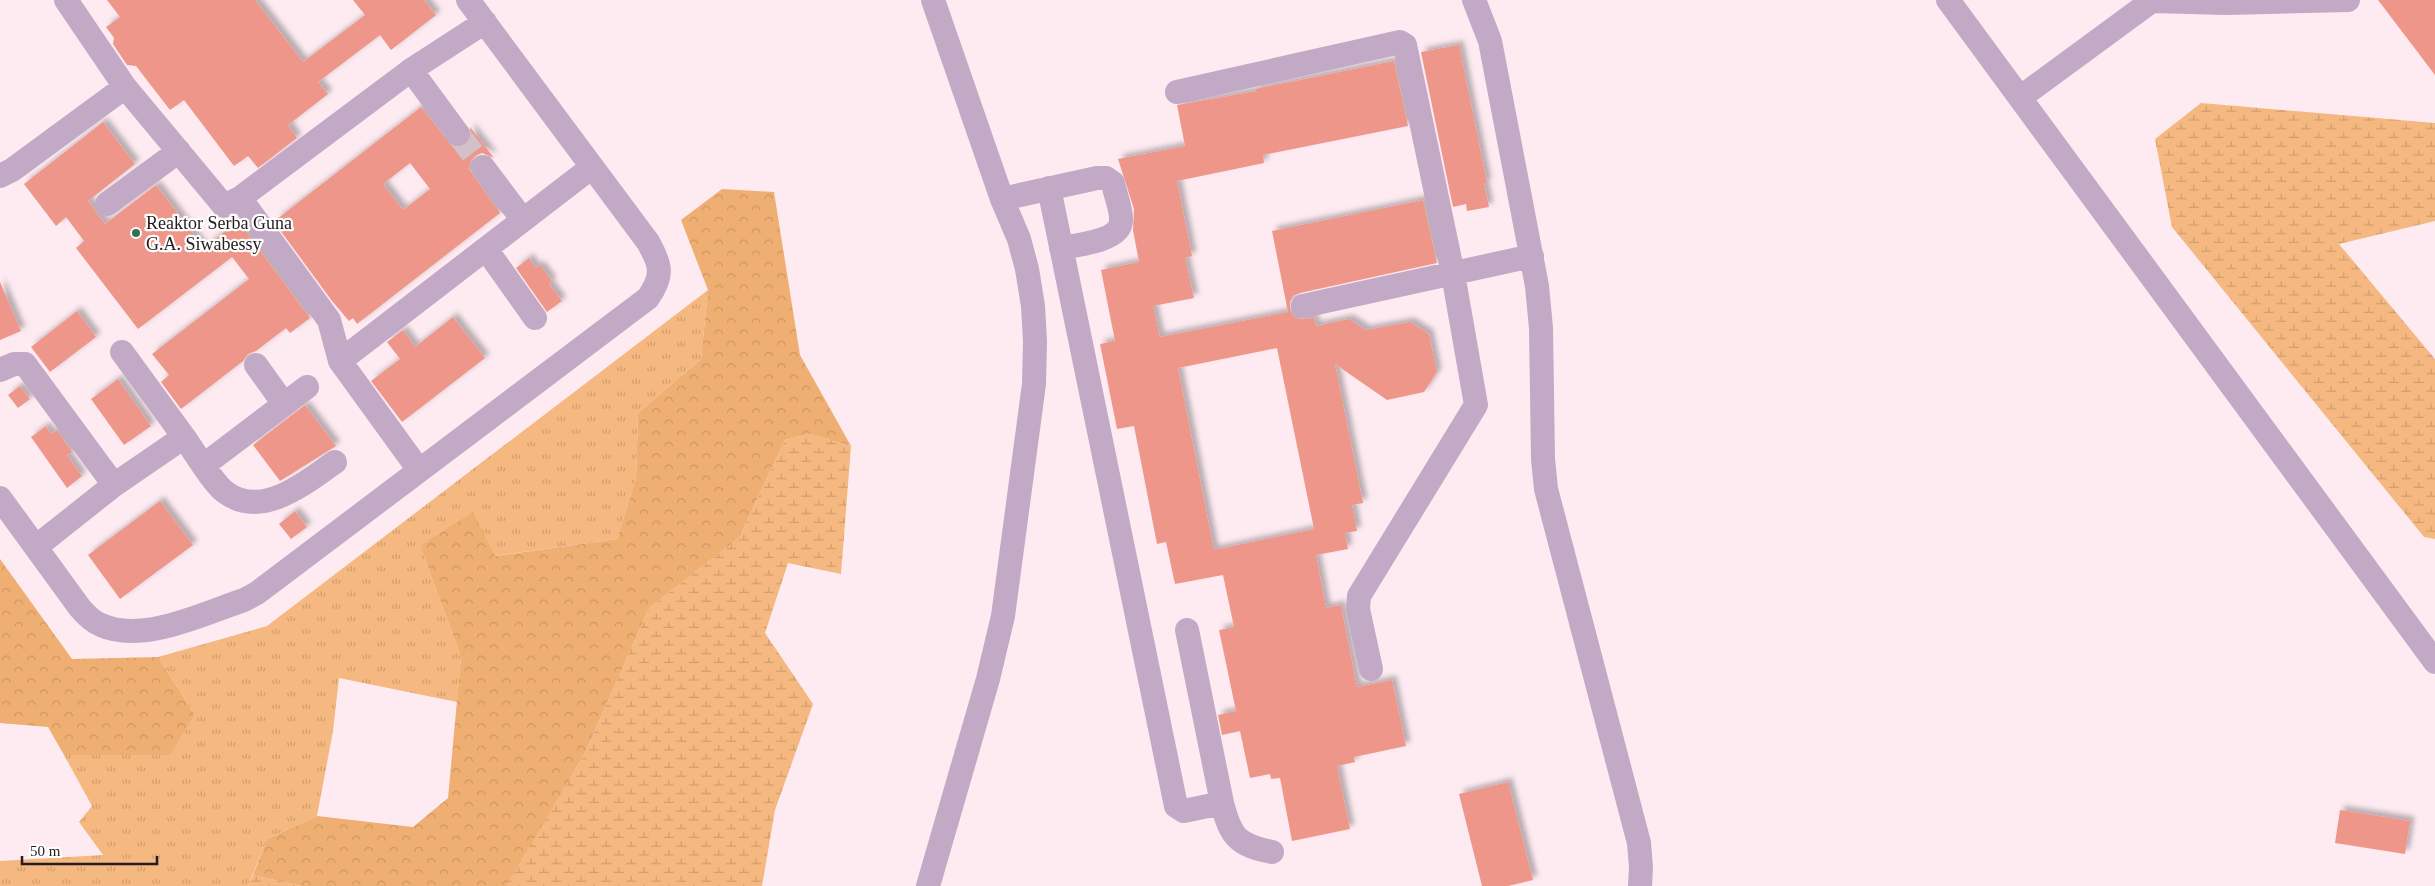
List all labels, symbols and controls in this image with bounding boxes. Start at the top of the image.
place label: Reaktor Serba Guna G.A. Siwabessy [146,213,292,254]
marker: Reaktor Serba Guna G.A. Siwabessy [130,227,142,239]
scale bar [22,834,158,866]
text: 50 m [30,843,61,859]

